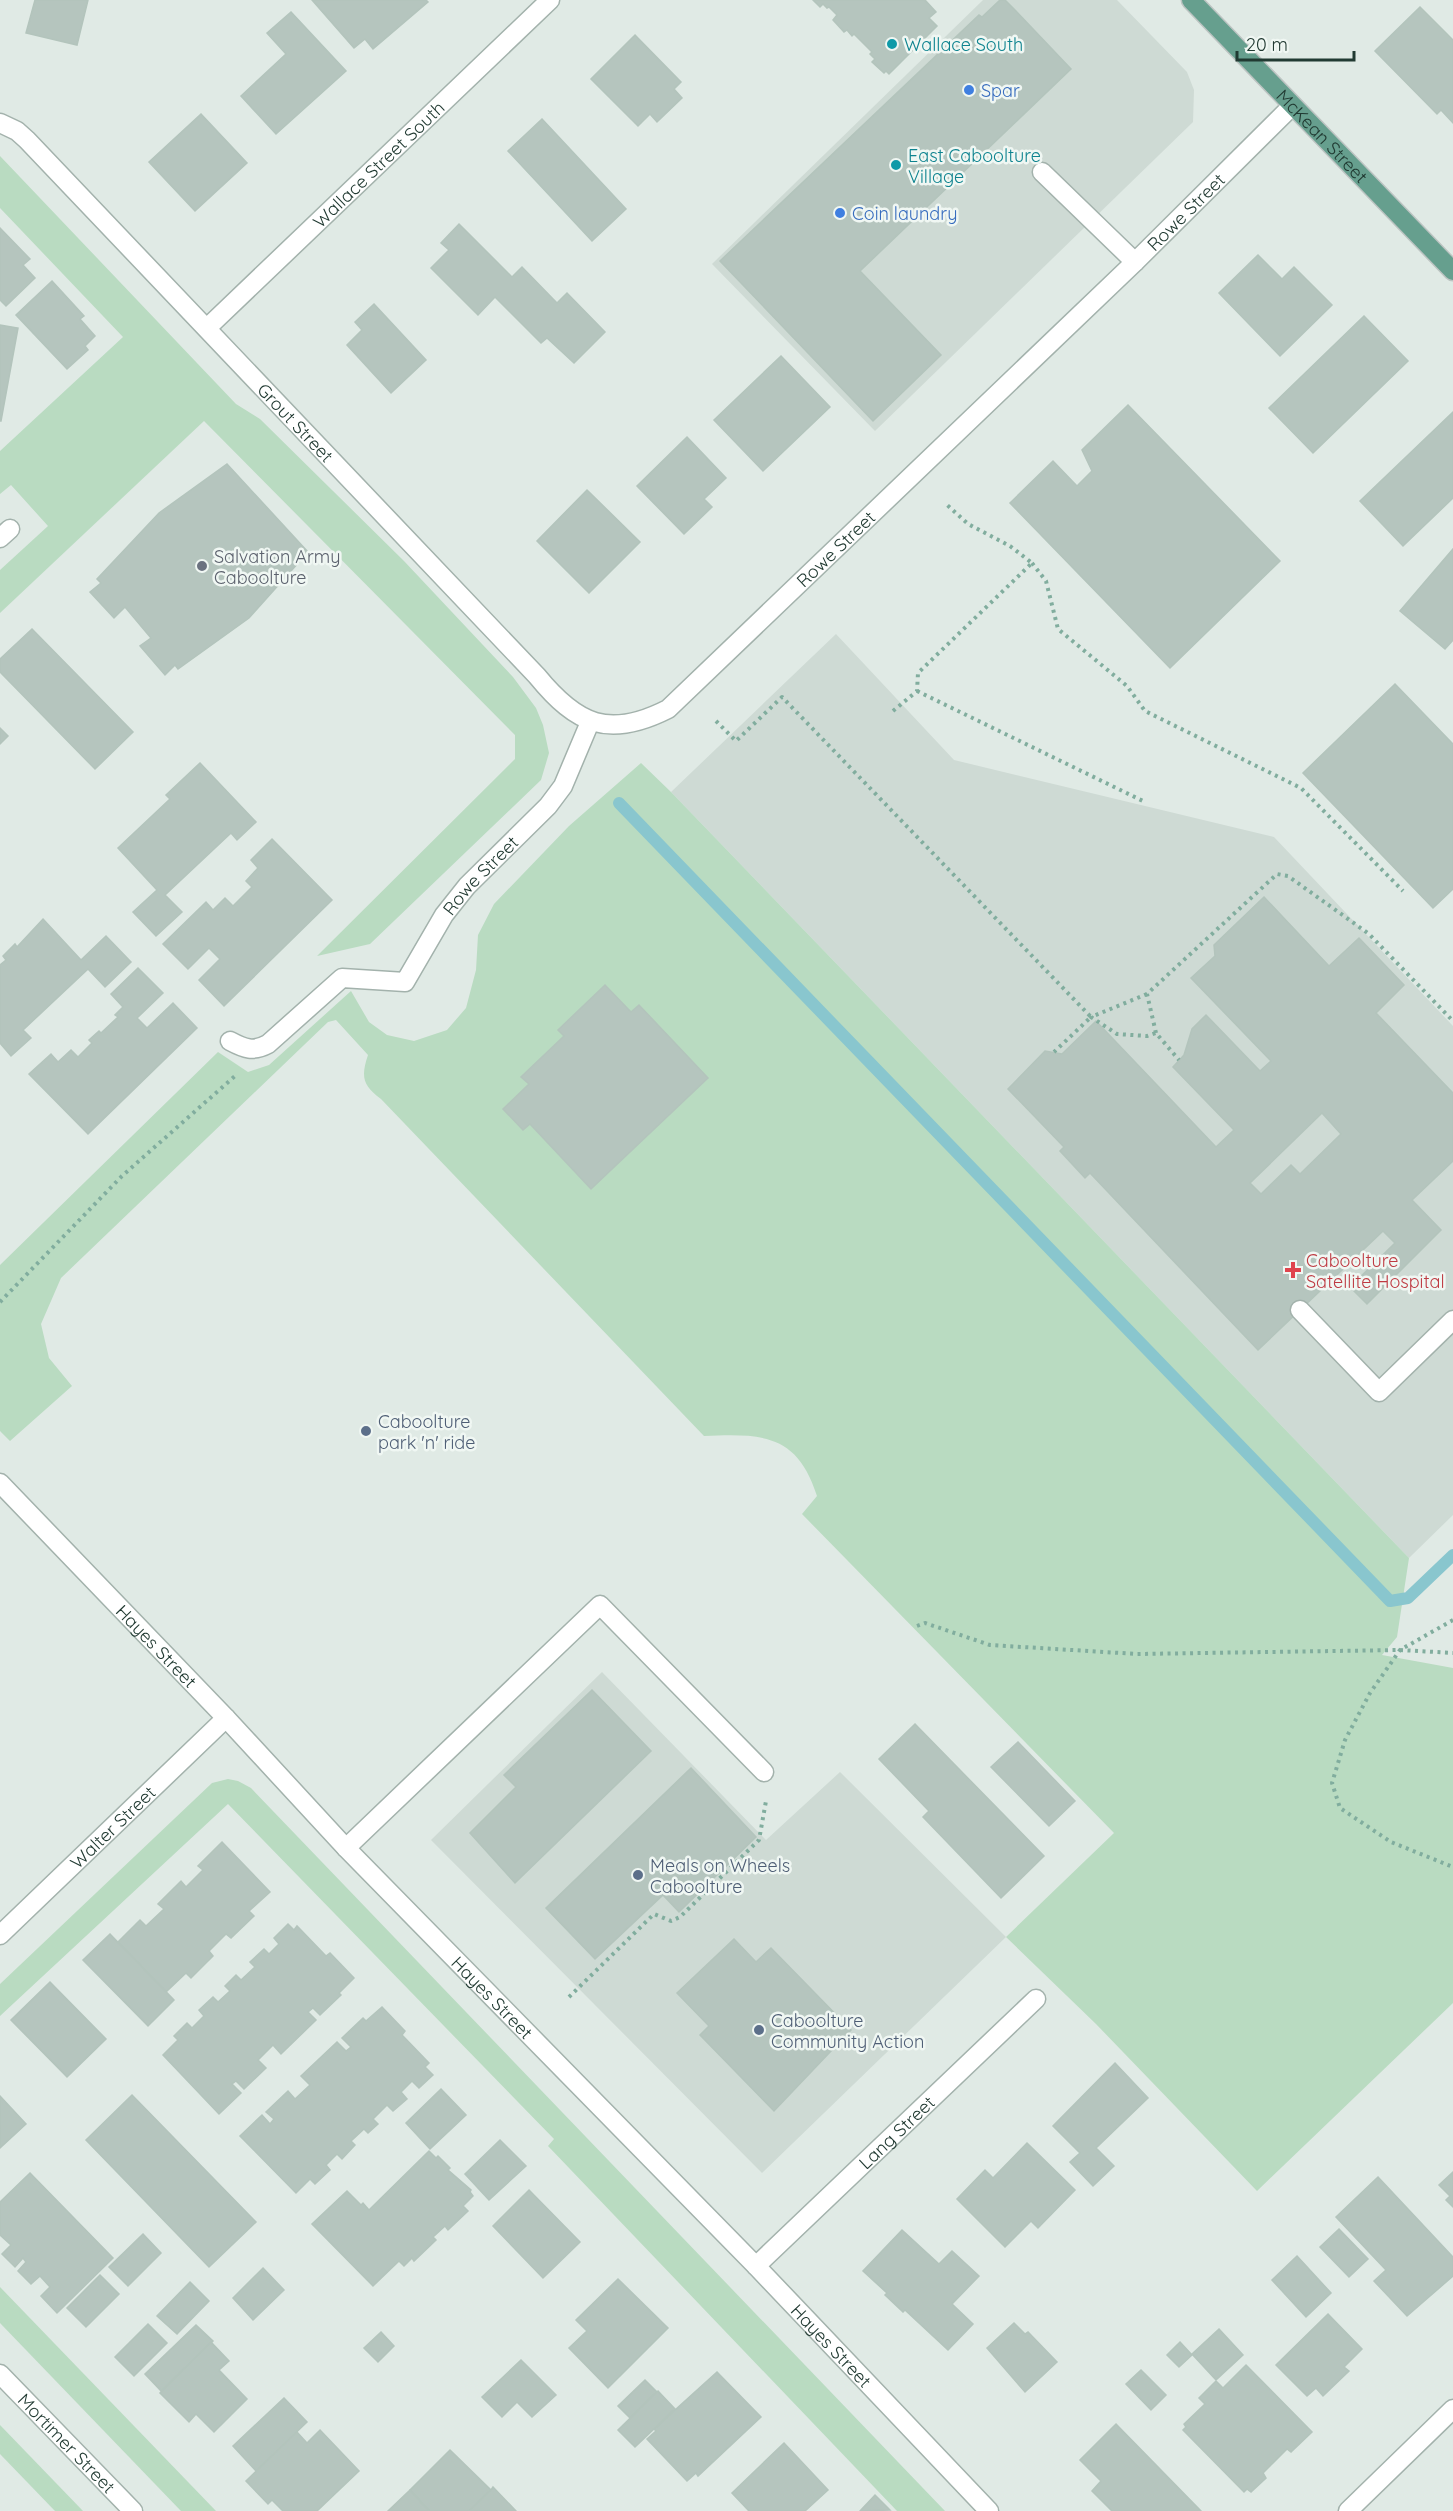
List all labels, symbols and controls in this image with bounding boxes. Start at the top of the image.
scale bar [1237,24,1354,62]
place label: Wallace South [904,33,1023,56]
text: 20 m [1246,33,1288,56]
marker: Wallace South [885,37,899,51]
place label: Spar [981,79,1020,102]
marker: Spar [962,83,976,97]
street label: McKean Street [1272,84,1373,188]
street label: Wallace Street South [308,96,449,232]
place label: East Caboolture Village [908,144,1041,188]
marker: East Caboolture Village [889,158,903,172]
street label: Rowe Street [1142,168,1229,255]
place label: Coin laundry [852,202,957,225]
marker: Coin laundry [833,206,847,220]
street label: Grout Street [253,378,339,467]
street label: Rowe Street [791,506,880,592]
place label: Salvation Army Caboolture [214,545,340,589]
marker: Salvation Army Caboolture [195,559,209,573]
street label: Rowe Street [437,831,523,919]
place label: Caboolture Satellite Hospital [1306,1249,1445,1293]
marker: Caboolture Satellite Hospital [1284,1261,1302,1279]
place label: Caboolture park 'n' ride [378,1410,475,1454]
marker: Caboolture park 'n' ride [359,1424,373,1438]
street label: Hayes Street [111,1599,202,1692]
street label: Walter Street [65,1781,160,1873]
place label: Meals on Wheels Caboolture [650,1854,790,1898]
marker: Meals on Wheels Caboolture [631,1868,645,1882]
street label: Hayes Street [447,1951,538,2043]
place label: Caboolture Community Action [771,2009,924,2053]
marker: Caboolture Community Action [752,2023,766,2037]
street label: Lang Street [854,2091,939,2174]
street label: Hayes Street [786,2299,877,2392]
street label: Mortimer Street [13,2388,121,2498]

